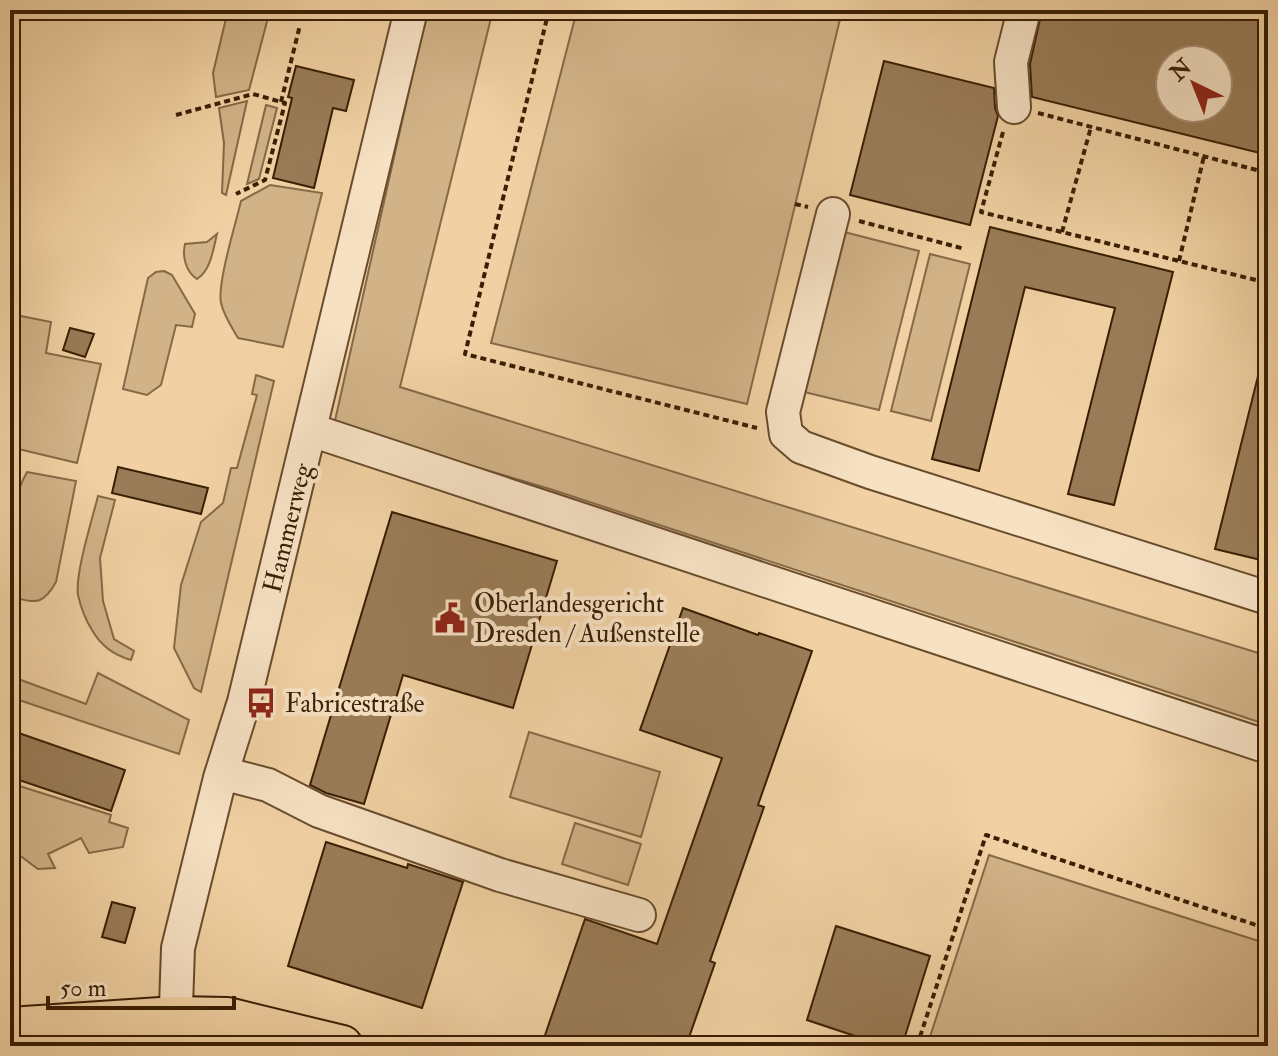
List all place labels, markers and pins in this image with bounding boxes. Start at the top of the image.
place label: Oberlandesgericht Dresden / Außenstelle [474,588,700,650]
public building icon: Oberlandesgericht Dresden / Außenstelle [433,601,467,635]
bus stop icon: Fabricestraße [244,686,278,720]
place label: Fabricestraße [285,688,425,720]

